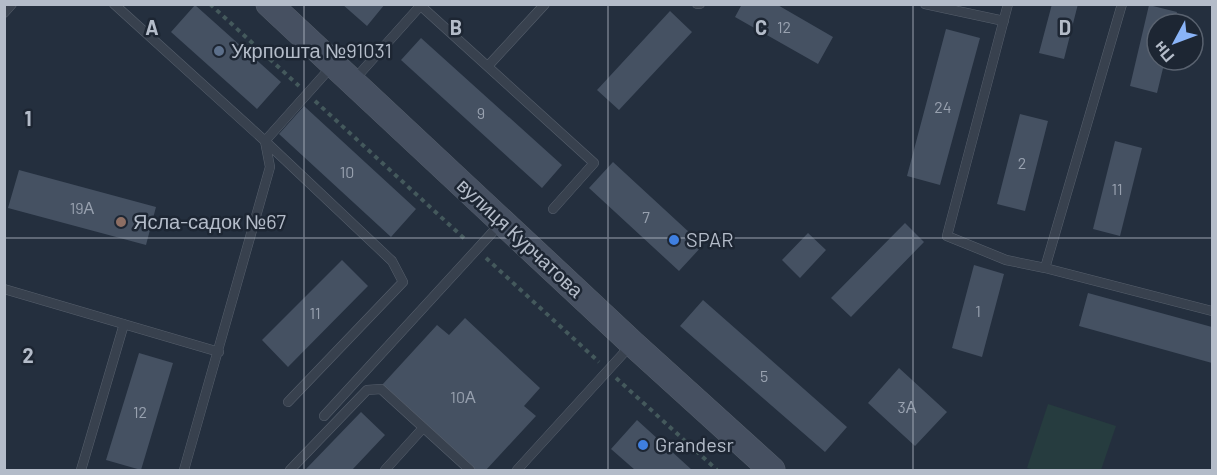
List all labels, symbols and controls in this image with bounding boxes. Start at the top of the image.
north arrow [1145,12,1205,72]
text: A [145,15,159,39]
text: B [450,15,462,39]
text: C [755,15,767,39]
text: D [1059,15,1071,39]
house number: 12 [777,17,791,36]
place label: Укрпошта №91031 [231,38,392,62]
text: Пн [1149,38,1177,66]
marker: Укрпошта №91031 [212,44,226,58]
house number: 24 [934,97,952,116]
house number: 9 [477,103,485,122]
text: 1 [24,106,32,130]
house number: 2 [1018,153,1026,172]
house number: 10 [340,162,354,181]
street label: вулиця Курчатова [453,173,589,302]
house number: 11 [1111,179,1123,198]
house number: 19А [70,198,95,217]
house number: 7 [642,207,650,226]
place label: Ясла-садок №67 [133,209,287,233]
marker: Ясла-садок №67 [114,215,128,229]
place label: SPAR [686,227,733,251]
marker: SPAR [667,233,681,247]
house number: 1 [975,301,981,320]
house number: 11 [309,303,321,322]
text: 2 [22,343,34,367]
house number: 5 [760,366,768,385]
house number: 10А [450,387,476,406]
house number: 3А [898,397,917,416]
house number: 12 [133,402,147,421]
place label: Grandesr [655,432,734,456]
marker: Grandesr [636,438,650,452]

